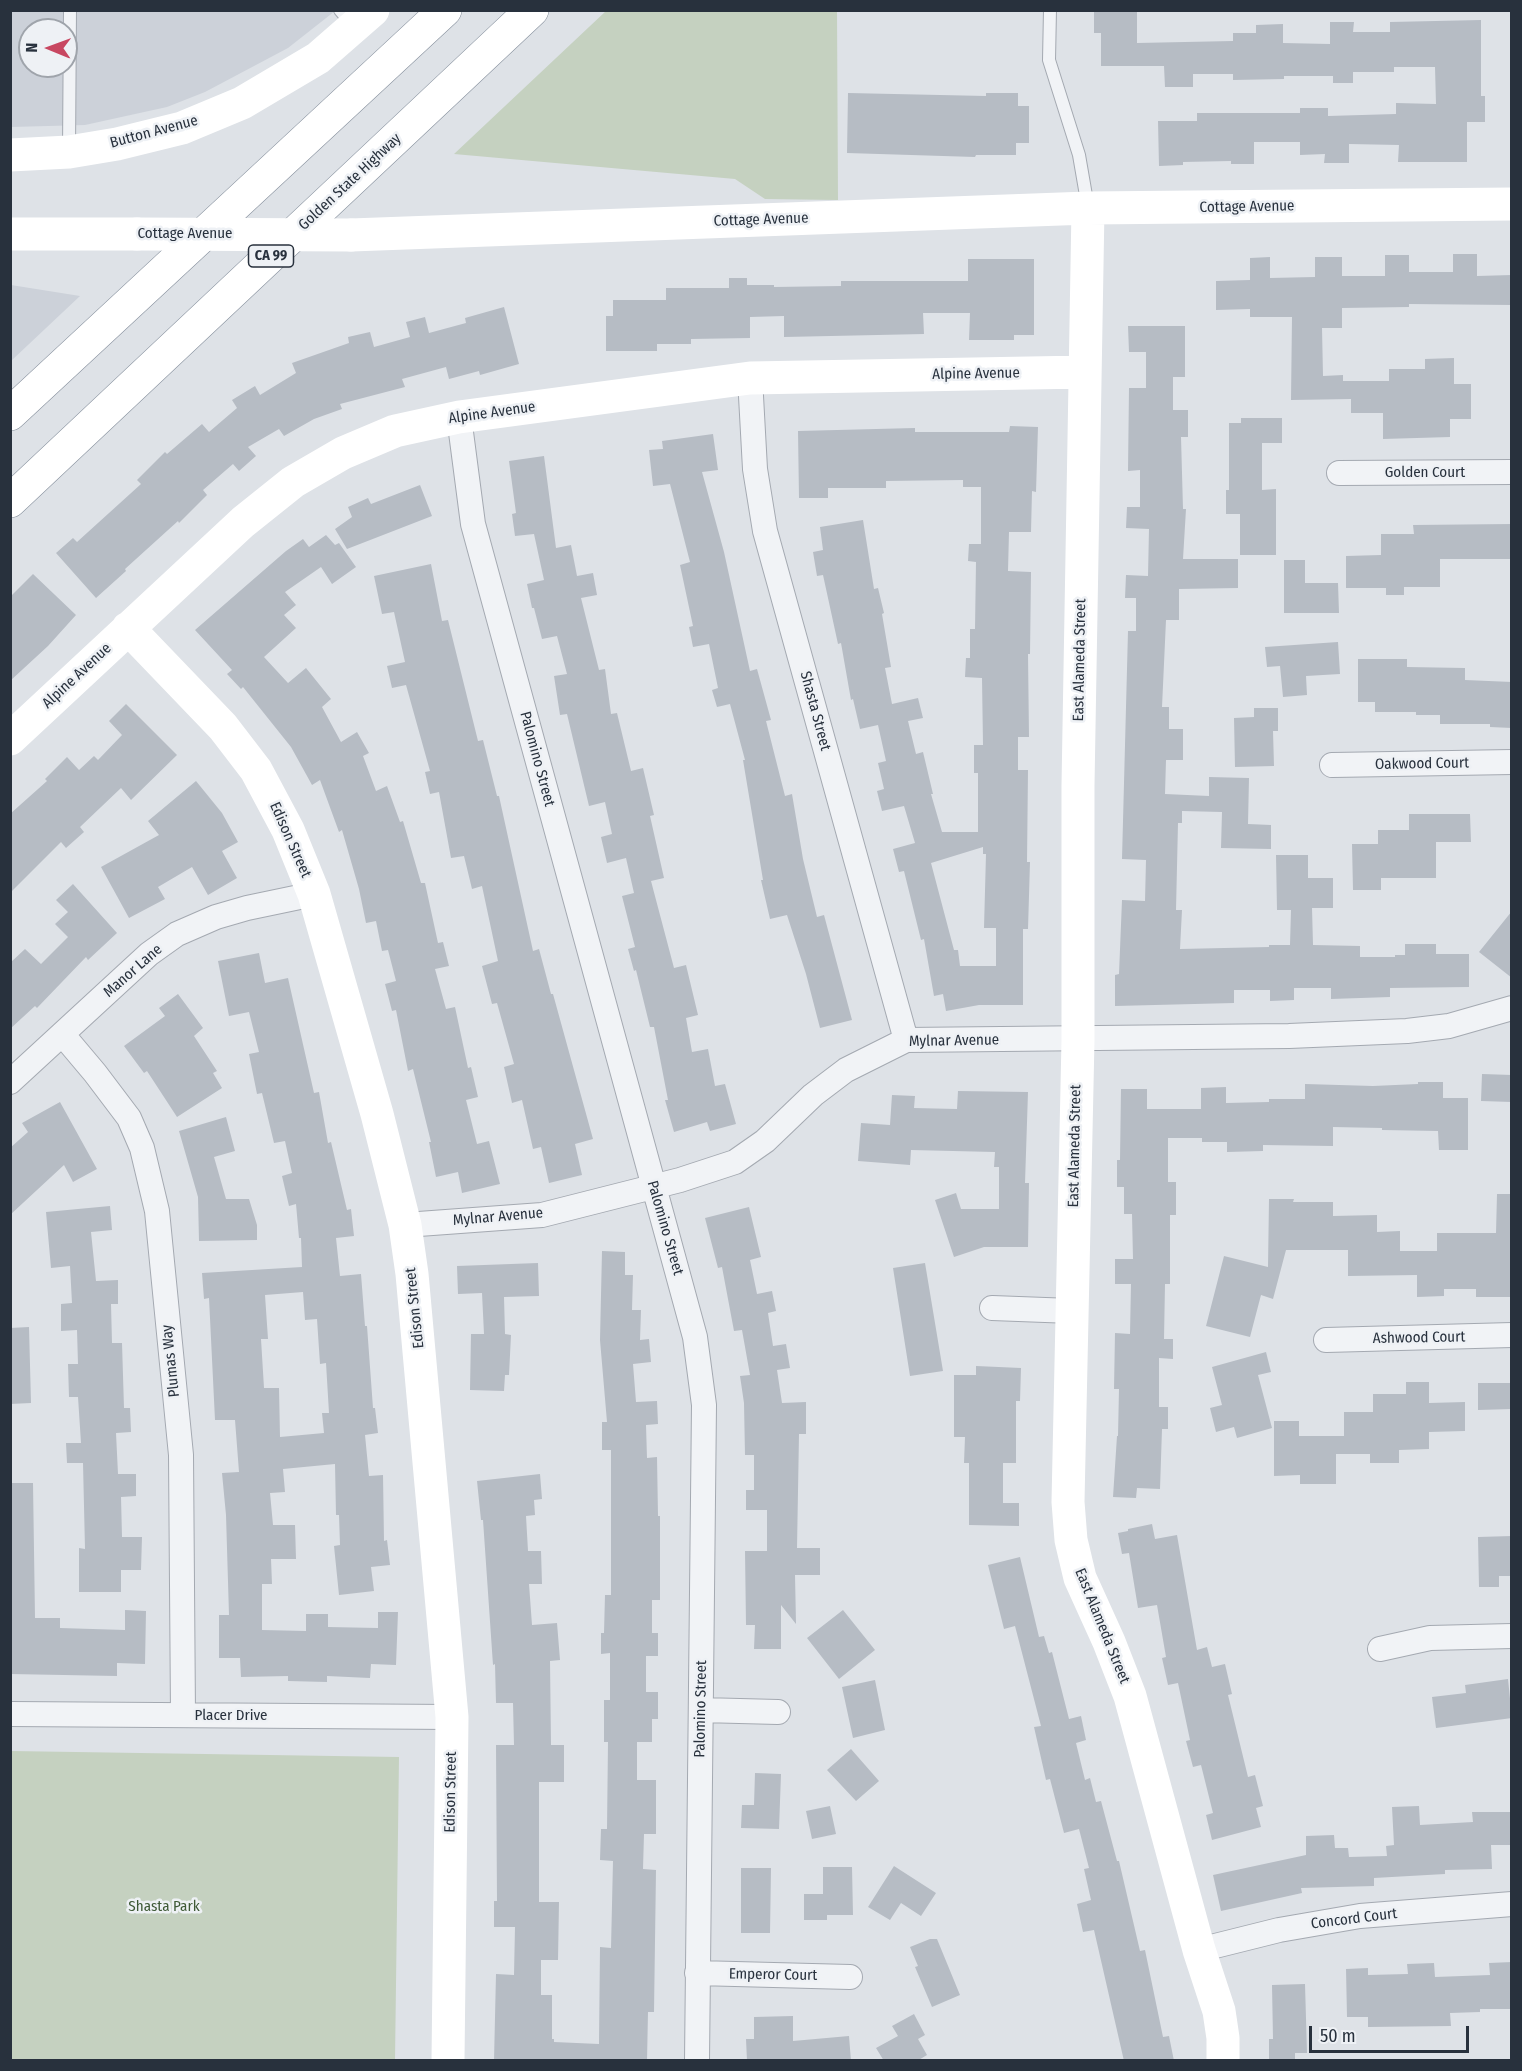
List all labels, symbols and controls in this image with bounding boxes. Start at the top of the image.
north arrow [18,18,78,78]
text: N [22,43,41,53]
street label: Button Avenue [108,112,200,152]
street label: Golden State Highway [295,130,405,234]
street label: Cottage Avenue [1199,197,1295,217]
street label: Cottage Avenue [713,209,809,231]
street label: Cottage Avenue [138,225,232,243]
road number: CA 99 [248,245,294,267]
street label: Alpine Avenue [932,364,1020,384]
street label: Alpine Avenue [447,398,537,428]
street label: Golden Court [1385,464,1465,482]
street label: East Alameda Street [1070,598,1090,722]
street label: Alpine Avenue [39,640,115,712]
street label: Shasta Street [796,669,834,753]
street label: Palomino Street [516,710,558,808]
street label: Oakwood Court [1375,754,1469,774]
street label: Edison Street [265,799,315,881]
street label: Manor Lane [100,941,166,1001]
street label: Mylnar Avenue [909,1031,999,1051]
street label: East Alameda Street [1065,1084,1085,1208]
street label: Palomino Street [643,1179,687,1277]
street label: Mylnar Avenue [452,1204,544,1230]
street label: Edison Street [402,1267,428,1349]
street label: Plumas Way [158,1324,184,1398]
street label: Ashwood Court [1373,1328,1465,1348]
street label: East Alameda Street [1071,1566,1133,1686]
street label: Palomino Street [691,1660,711,1758]
street label: Placer Drive [195,1707,267,1725]
street label: Edison Street [441,1751,461,1833]
park label: Shasta Park [128,1898,200,1916]
street label: Concord Court [1310,1905,1398,1933]
street label: Emperor Court [729,1965,817,1985]
scale bar [1312,2014,1472,2052]
text: 50 m [1320,2025,1356,2047]

